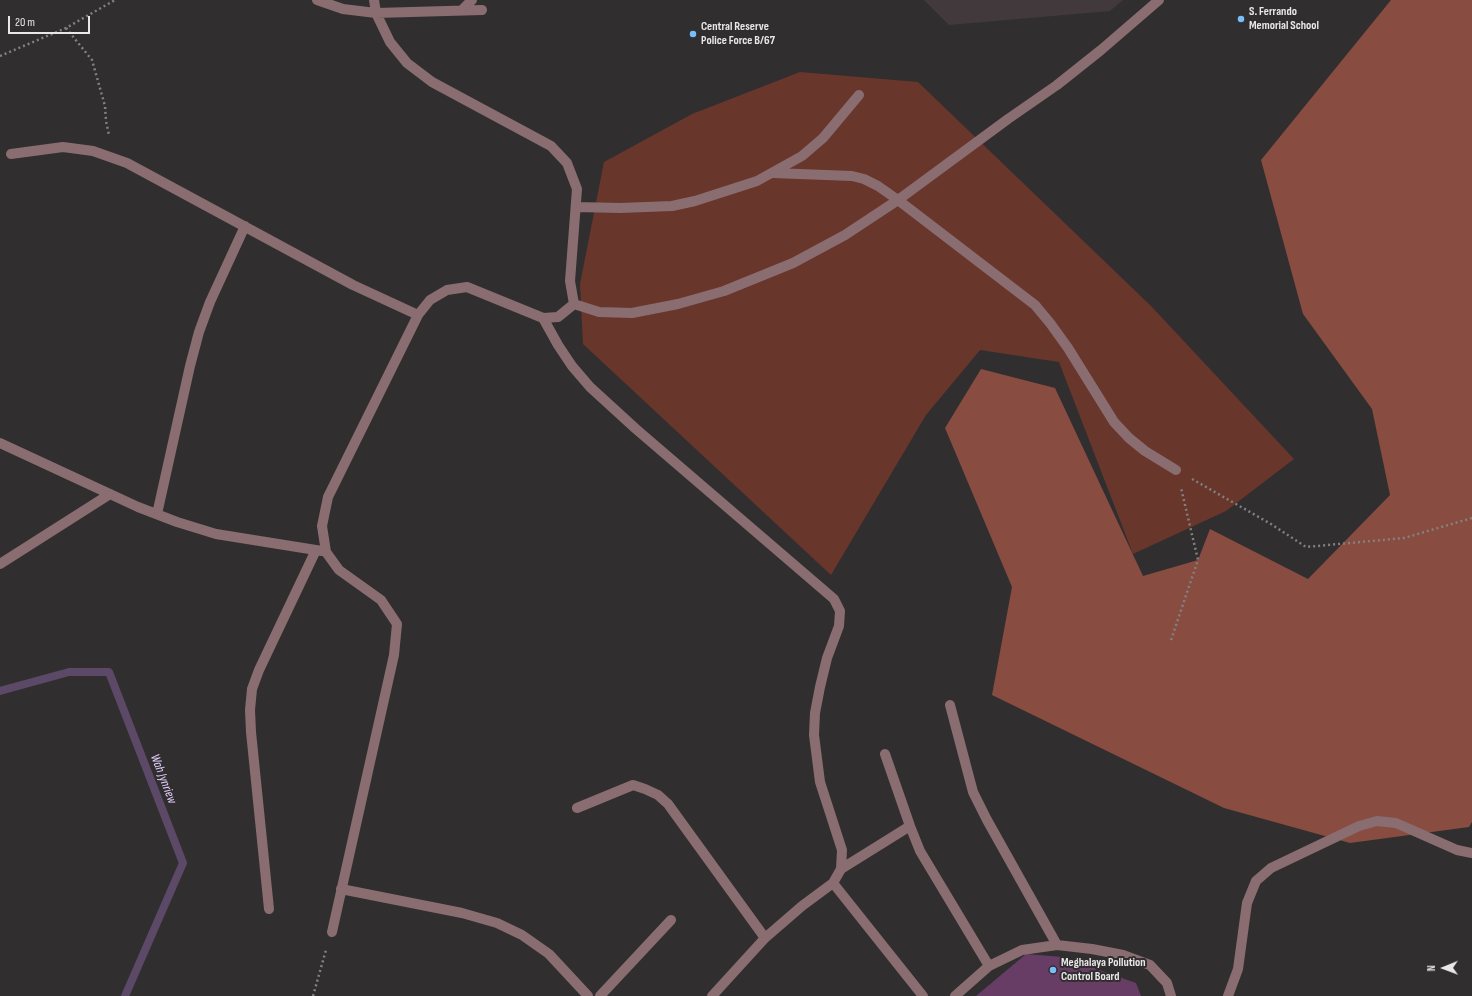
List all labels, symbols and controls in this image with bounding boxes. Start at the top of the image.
place label: S. Ferrando Memorial School [1249,5,1319,33]
scale bar [10,8,92,34]
marker: S. Ferrando Memorial School [1236,14,1246,24]
text: 20 m [15,15,35,30]
place label: Central Reserve Police Force B/67 [701,20,775,48]
marker: Central Reserve Police Force B/67 [688,29,698,39]
water label: Wah Jynriew [146,752,180,806]
north arrow [1424,948,1464,988]
place label: Meghalaya Pollution Control Board [1061,956,1146,984]
marker: Meghalaya Pollution Control Board [1048,965,1058,975]
text: N [1425,965,1438,971]

